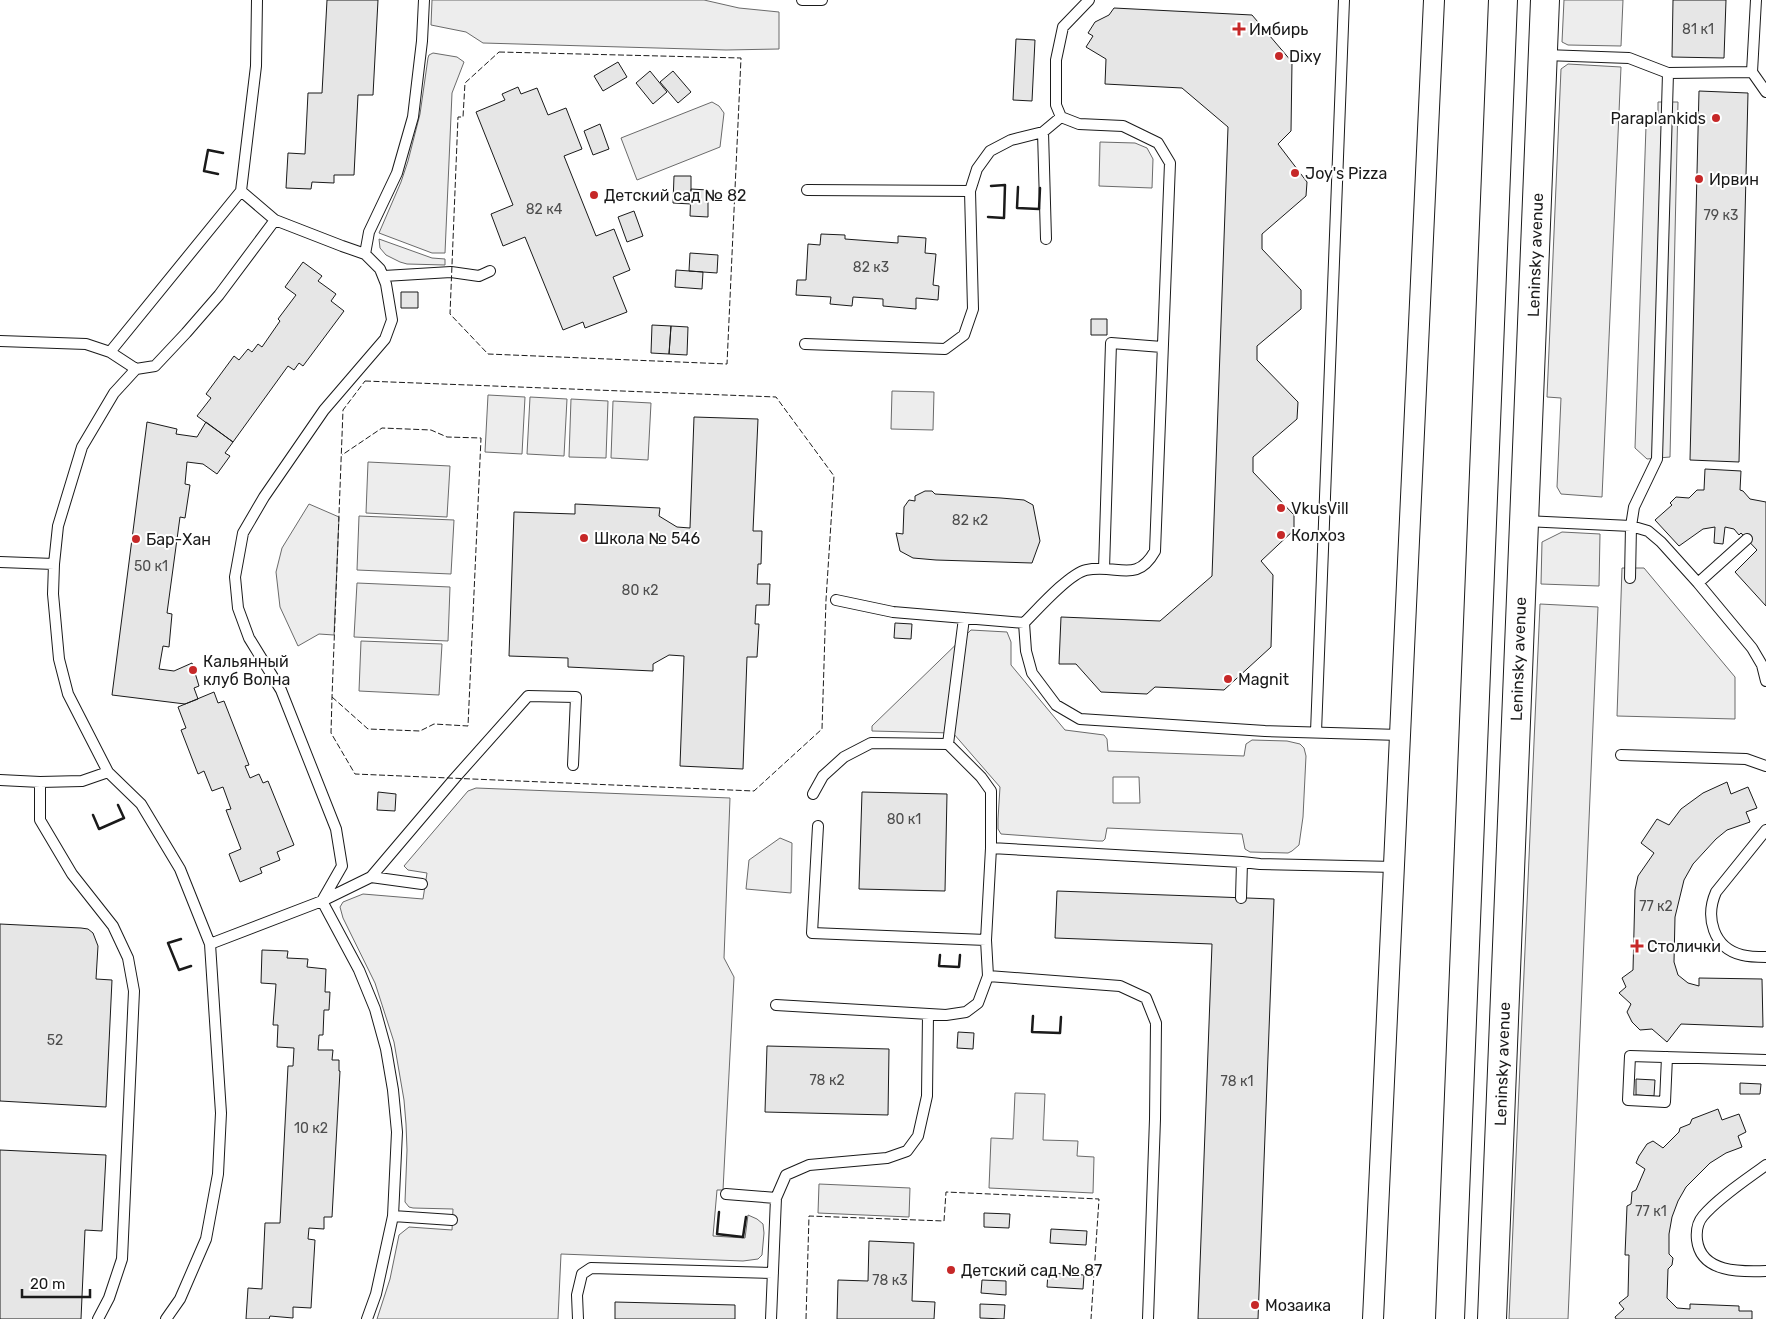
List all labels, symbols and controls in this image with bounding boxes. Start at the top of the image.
place label: Имбирь [1249,20,1308,39]
house number: 81 к1 [1682,21,1714,38]
marker: Имбирь [1233,23,1245,35]
place label: Dixy [1289,47,1322,66]
marker: Dixy [1273,50,1285,62]
place label: Paraplankids [1611,109,1706,128]
marker: Paraplankids [1710,112,1722,124]
place label: Joy's Pizza [1305,164,1387,183]
marker: Joy's Pizza [1289,167,1301,179]
place label: Ирвин [1709,170,1759,189]
marker: Ирвин [1693,173,1705,185]
place label: Детский сад № 82 [604,186,746,205]
marker: Детский сад № 82 [588,189,600,201]
street label: Leninsky avenue [1524,193,1547,317]
house number: 82 к4 [526,201,563,218]
house number: 79 к3 [1704,207,1738,224]
house number: 82 к3 [853,259,889,276]
place label: VkusVill [1291,499,1349,518]
marker: VkusVill [1275,502,1287,514]
house number: 82 к2 [952,512,988,529]
place label: Колхоз [1291,526,1345,545]
place label: Школа № 546 [594,529,700,548]
marker: Колхоз [1275,529,1287,541]
place label: Бар-Хан [146,530,211,549]
marker: Школа № 546 [578,532,590,544]
marker: Бар-Хан [130,533,142,545]
house number: 50 к1 [134,558,168,575]
house number: 80 к2 [622,582,658,599]
street label: Leninsky avenue [1507,597,1530,721]
place label: Кальянный клуб Волна [203,652,290,689]
marker: Кальянный клуб Волна [187,664,199,676]
place label: Magnit [1238,670,1289,689]
marker: Magnit [1222,673,1234,685]
house number: 80 к1 [887,811,921,828]
house number: 77 к2 [1639,898,1673,915]
place label: Столички [1647,937,1721,956]
marker: Столички [1631,940,1643,952]
street label: Leninsky avenue [1491,1002,1514,1126]
house number: 52 [47,1032,63,1049]
house number: 78 к2 [809,1072,845,1089]
house number: 78 к1 [1220,1073,1254,1090]
house number: 10 к2 [294,1120,328,1137]
house number: 77 к1 [1635,1203,1667,1220]
place label: Детский сад № 87 [961,1261,1102,1280]
marker: Детский сад № 87 [945,1264,957,1276]
scale bar [22,1266,90,1298]
house number: 78 к3 [872,1272,908,1289]
text: 20 m [30,1275,65,1293]
place label: Мозаика [1265,1296,1331,1315]
marker: Мозаика [1249,1299,1261,1311]

